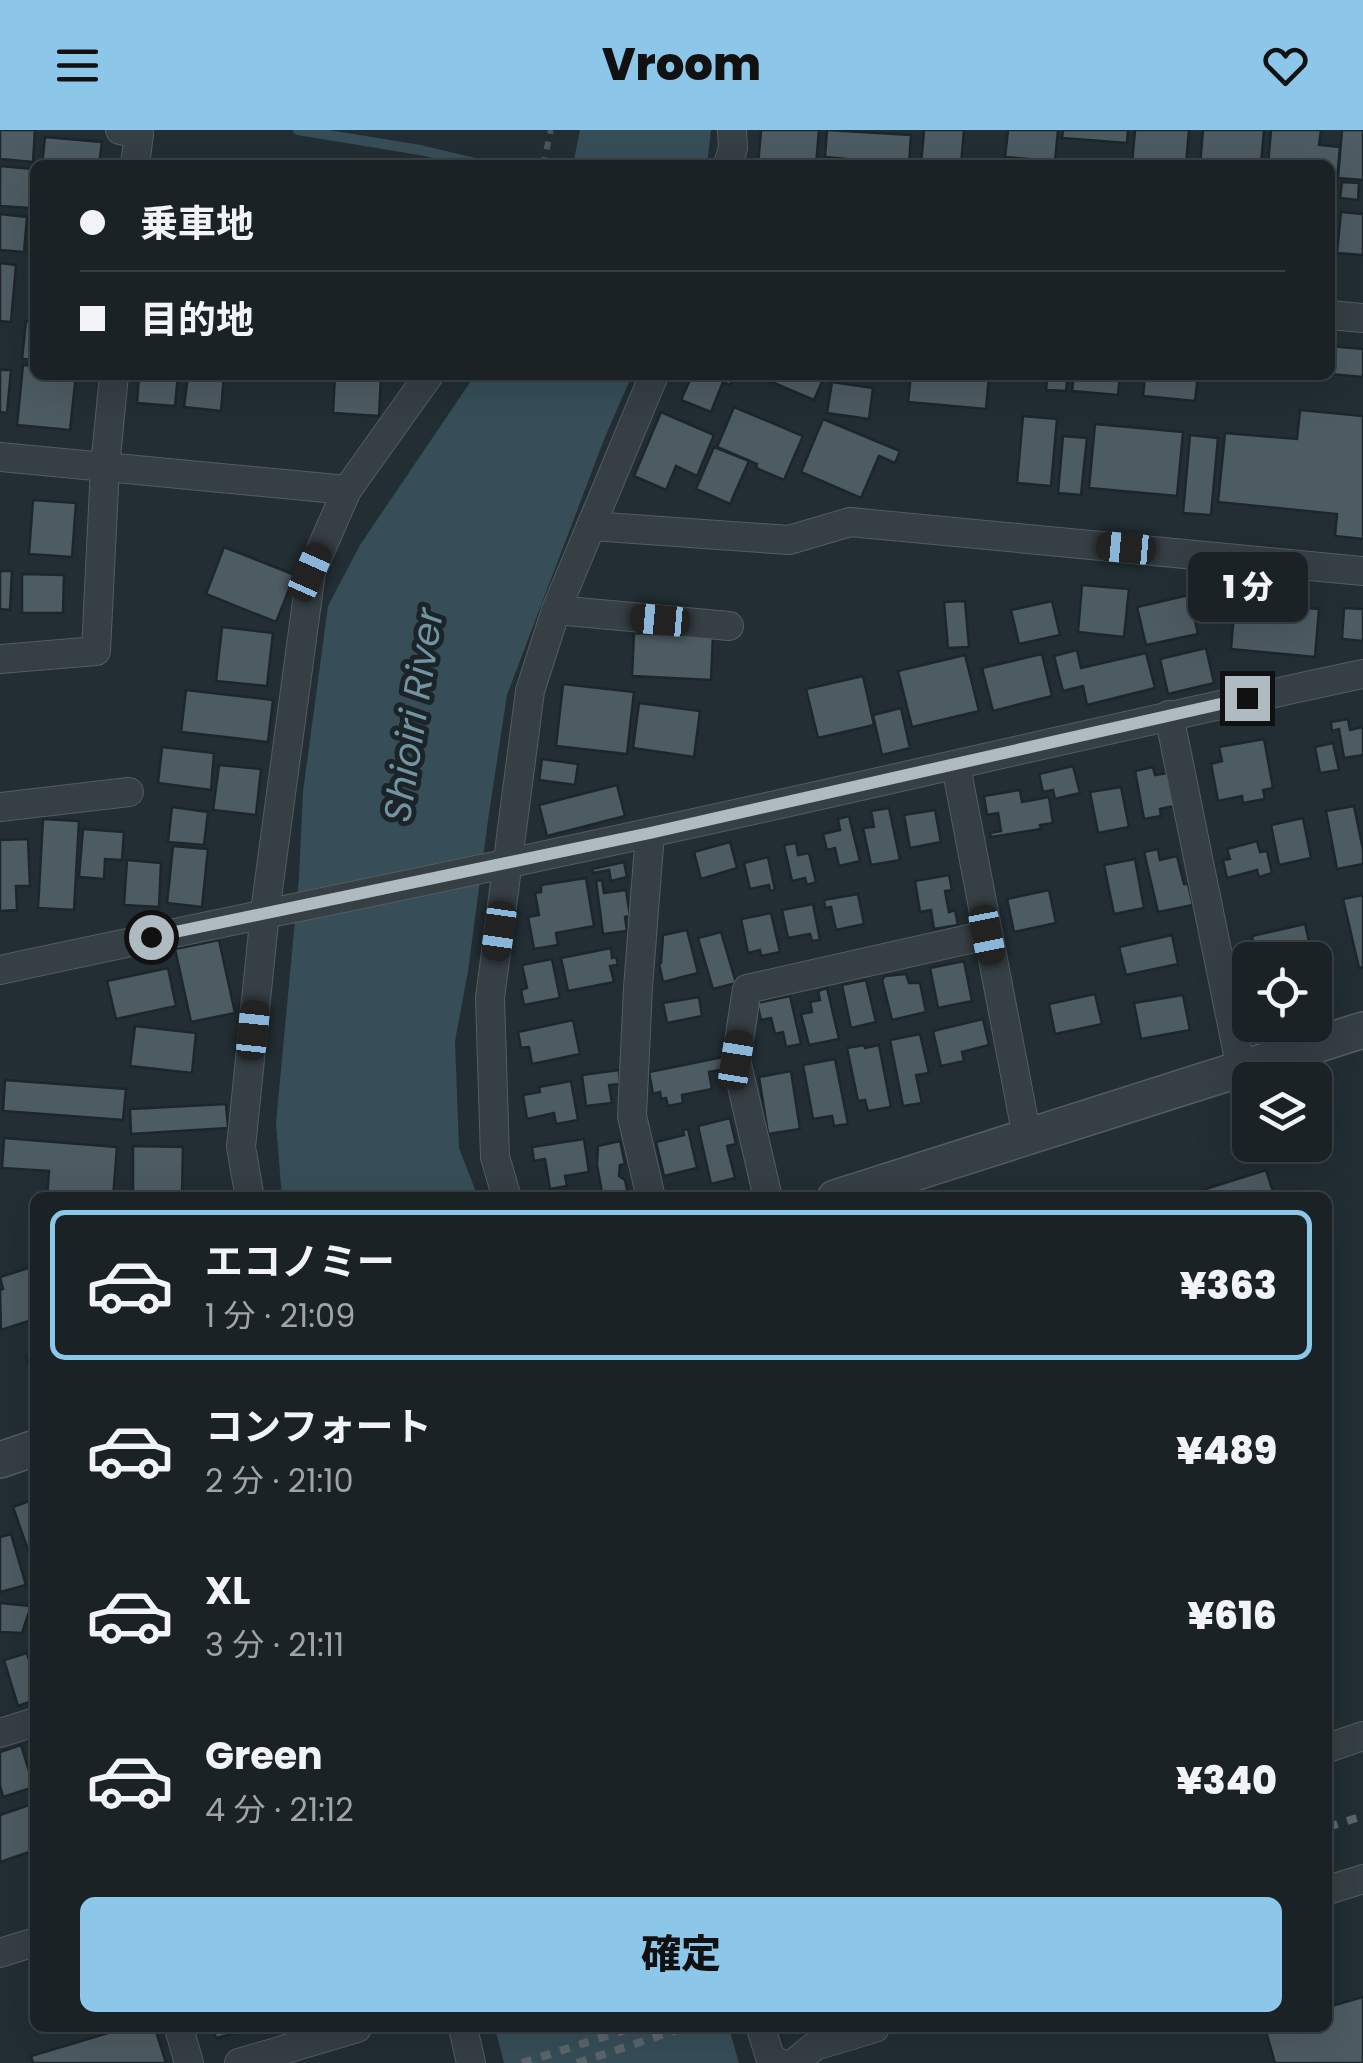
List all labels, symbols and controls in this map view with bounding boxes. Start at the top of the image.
text: Vroom [602,33,761,96]
icon: menu [50,38,105,93]
icon: heart [1258,38,1313,93]
text: 乗車地 [140,197,254,250]
text: 目的地 [140,293,254,346]
car [1095,530,1157,566]
car [284,538,336,606]
callout: 1 分 [1187,553,1307,623]
text: 1 分 [1223,564,1273,609]
car [629,602,691,638]
water label: Shioiri River [370,603,456,826]
route end [1225,676,1270,721]
car [480,899,518,963]
car [967,903,1007,967]
route start [129,915,174,960]
map controls [1232,942,1332,1162]
button: locate [1232,942,1332,1042]
car [235,999,271,1061]
car [716,1028,756,1092]
button: layers [1232,1062,1332,1162]
text: エコノミー [205,1235,395,1288]
icon: car [85,1240,175,1330]
text: ¥363 [1180,1259,1277,1312]
text: 1 分 · 21:09 [205,1293,355,1338]
text: コンフォート [205,1400,432,1453]
icon: car [85,1405,175,1495]
text: ¥489 [1176,1424,1277,1477]
text: 2 分 · 21:10 [205,1458,354,1503]
text: XL [205,1564,250,1617]
icon: car [85,1570,175,1660]
text: ¥616 [1187,1589,1277,1642]
text: 3 分 · 21:11 [205,1622,344,1667]
text: Green [205,1729,323,1782]
icon: car [85,1735,175,1825]
text: ¥340 [1176,1754,1277,1807]
text: 4 分 · 21:12 [205,1787,354,1832]
button: 確定 [80,1897,1282,2012]

